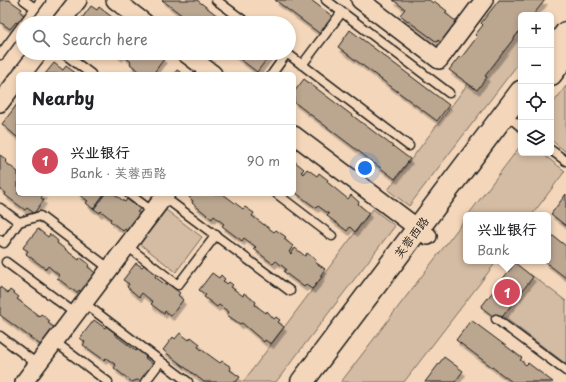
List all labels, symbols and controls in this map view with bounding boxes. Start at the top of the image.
map controls [518,12,554,156]
button: + [518,12,554,48]
search box [16,16,296,60]
icon: search [30,27,52,49]
text: Search here [62,27,148,50]
button: − [518,48,554,84]
button: locate [518,84,554,120]
text: Nearby [32,85,94,111]
button: layers [518,120,554,156]
text: 兴业银行 [70,140,130,163]
text: 1 [42,151,48,170]
text: 90 m [247,151,280,170]
your location [355,158,375,178]
text: Bank · 芙蓉西路 [70,163,166,182]
street label: 芙蓉西路 [389,212,433,262]
popup [463,212,551,264]
text: 兴业银行 [477,217,537,240]
text: Bank [477,240,510,259]
pin: 1 [494,277,520,307]

